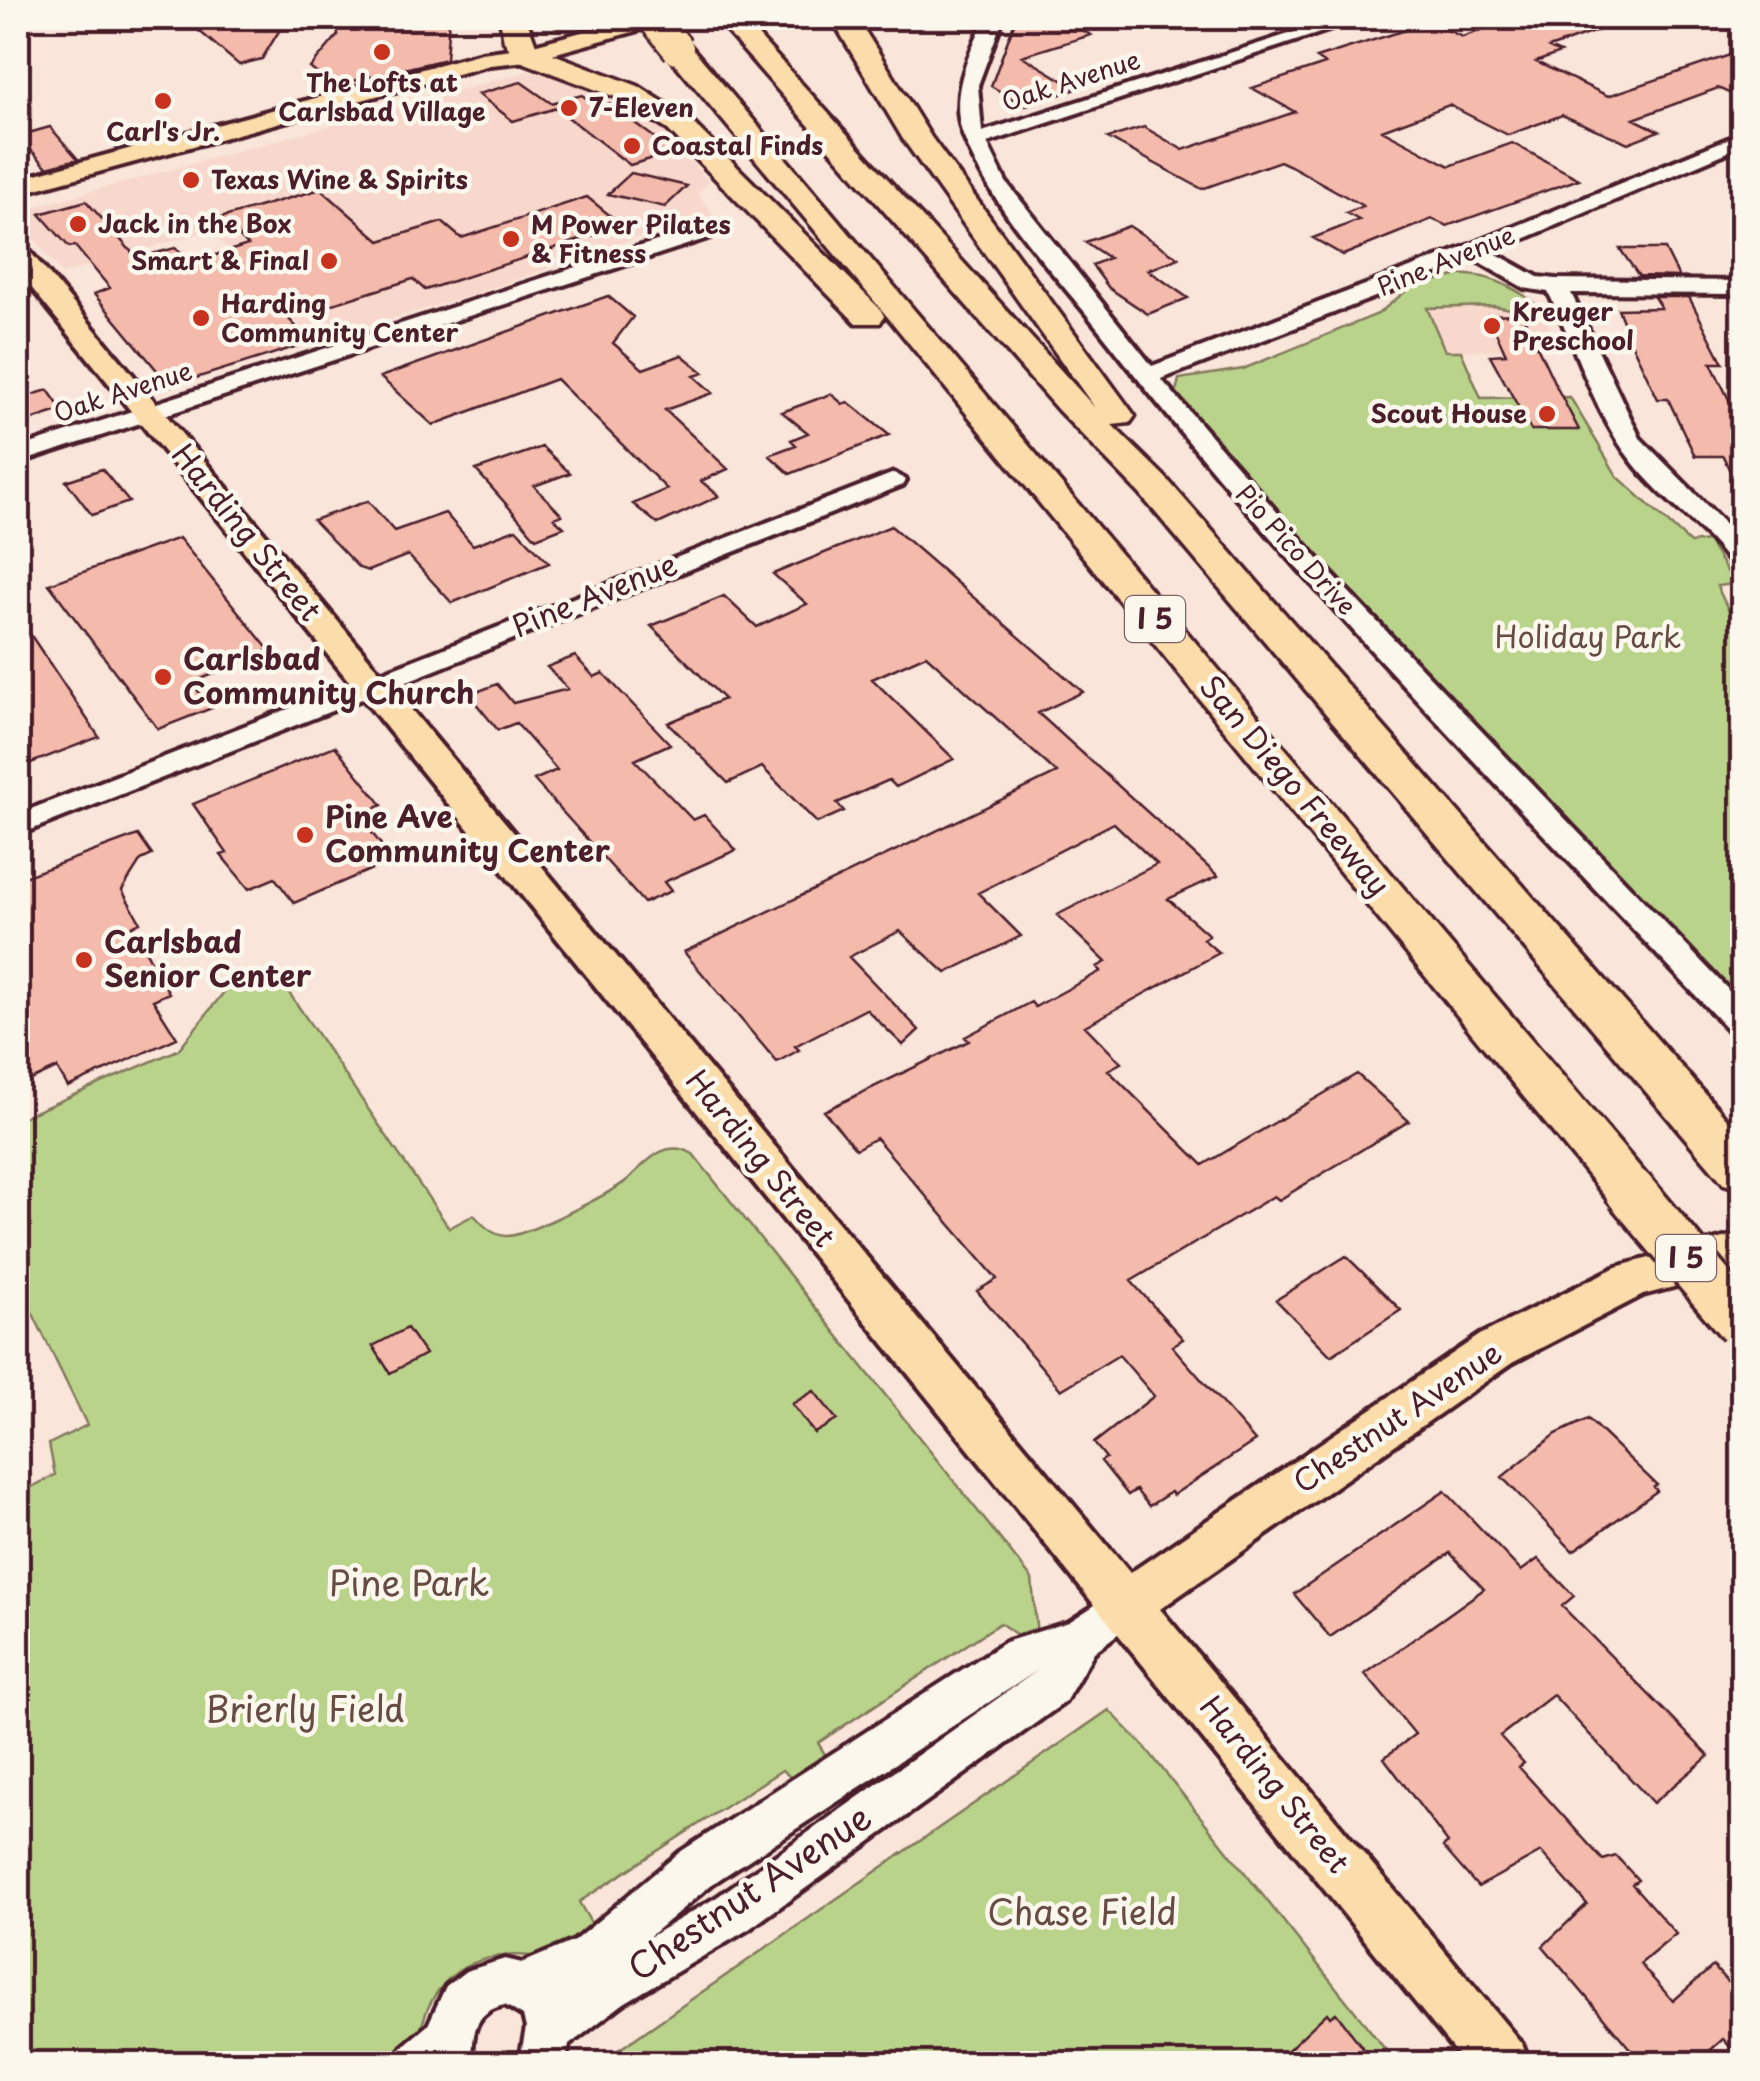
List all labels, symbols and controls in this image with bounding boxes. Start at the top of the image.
street label: Oak Avenue [997,40,1145,120]
marker: The Lofts at Carlsbad Village [371,41,393,63]
place label: The Lofts at Carlsbad Village [278,63,486,130]
place label: 7-Eleven [589,88,694,126]
marker: Carl's Jr. [152,90,174,112]
marker: 7-Eleven [558,97,580,119]
place label: Carl's Jr. [106,112,220,150]
place label: Coastal Finds [652,126,823,164]
marker: Coastal Finds [621,135,643,157]
place label: Texas Wine & Spirits [211,160,468,198]
marker: Texas Wine & Spirits [180,169,202,191]
place label: Jack in the Box [98,204,292,242]
place label: M Power Pilates & Fitness [531,205,731,272]
marker: Jack in the Box [67,213,89,235]
street label: Pine Avenue [1371,215,1520,305]
marker: M Power Pilates & Fitness [500,228,522,250]
place label: Smart & Final [131,241,309,279]
marker: Smart & Final [318,250,340,272]
place label: Harding Community Center [221,284,458,351]
place label: Kreuger Preschool [1512,292,1634,359]
marker: Harding Community Center [190,307,212,329]
marker: Kreuger Preschool [1481,315,1503,337]
street label: Oak Avenue [49,351,197,431]
place label: Scout House [1370,394,1527,432]
marker: Scout House [1536,403,1558,425]
street label: Harding Street [162,433,334,630]
street label: Pio Pico Drive [1228,476,1366,623]
street label: Pine Avenue [505,540,683,647]
road number: I 5 [1125,596,1185,642]
park label: Holiday Park [1495,613,1681,658]
place label: Carlsbad Community Church [183,635,475,714]
street label: San Diego Freeway [1190,664,1402,905]
marker: Carlsbad Community Church [152,666,174,688]
place label: Pine Ave Community Center [325,793,610,872]
marker: Pine Ave Community Center [294,824,316,846]
place label: Carlsbad Senior Center [104,918,312,997]
marker: Carlsbad Senior Center [73,949,95,971]
street label: Harding Street [676,1059,848,1256]
road number: I 5 [1656,1235,1716,1281]
street label: Chestnut Avenue [1283,1329,1510,1503]
park label: Pine Park [329,1555,489,1608]
park label: Brierly Field [205,1681,405,1734]
street label: Harding Street [1190,1685,1362,1882]
street label: Chestnut Avenue [616,1790,881,1992]
park label: Chase Field [987,1884,1177,1937]

